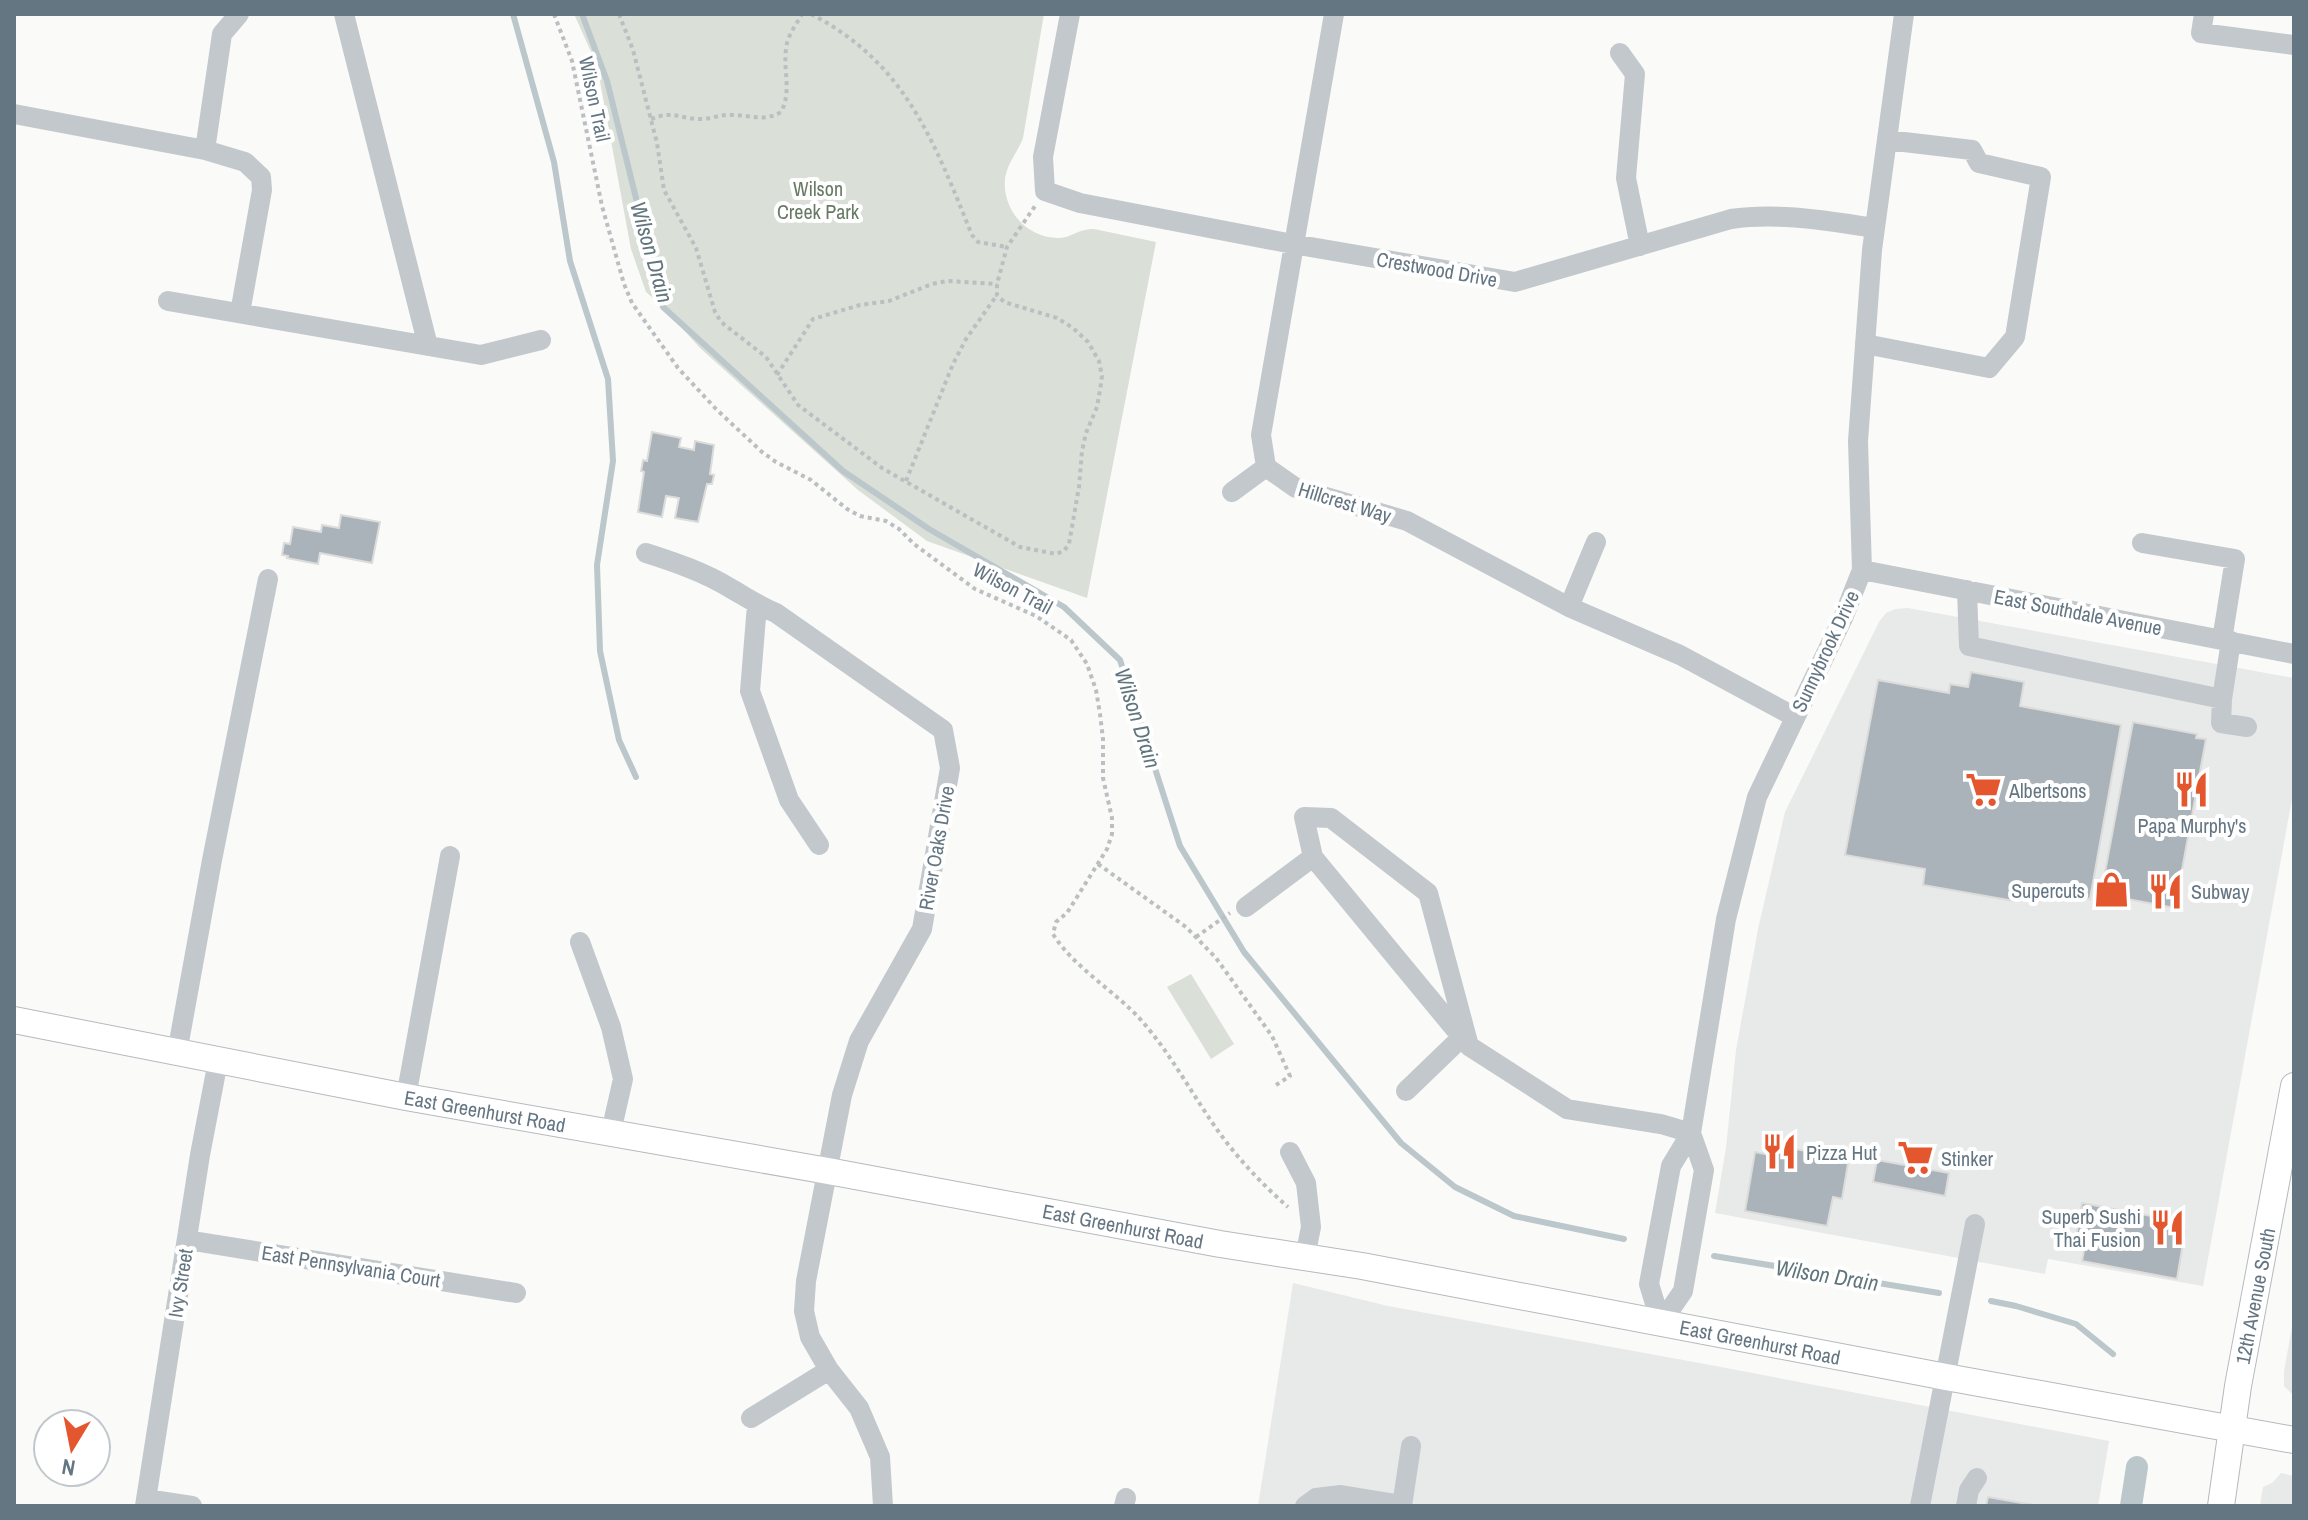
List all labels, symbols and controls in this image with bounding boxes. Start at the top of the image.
street label: Wilson Trail [573,54,617,144]
park label: Wilson Creek Park [777,175,860,225]
water label: Wilson Drain [623,198,681,306]
street label: Crestwood Drive [1375,245,1499,293]
street label: Hillcrest Way [1295,475,1396,529]
street label: Wilson Trail [968,556,1058,620]
street label: East Southdale Avenue [1992,583,2164,641]
street label: Sunnybrook Drive [1785,586,1865,716]
water label: Wilson Drain [1108,664,1168,772]
supermarket icon: Albertsons [1964,771,2002,809]
restaurant icon: Papa Murphy's [2173,771,2211,809]
place label: Albertsons [2008,777,2086,804]
street label: River Oaks Drive [912,784,960,912]
place label: Papa Murphy's [2138,812,2246,839]
shop icon: Supercuts [2092,871,2130,909]
restaurant icon: Subway [2146,872,2184,910]
place label: Supercuts [2011,877,2085,904]
place label: Subway [2191,878,2250,905]
street label: East Greenhurst Road [402,1084,568,1138]
restaurant icon: Pizza Hut [1761,1133,1799,1171]
place label: Pizza Hut [1806,1139,1878,1166]
supermarket icon: Stinker [1896,1139,1934,1177]
place label: Stinker [1941,1145,1994,1172]
street label: East Greenhurst Road [1040,1197,1206,1255]
place label: Superb Sushi Thai Fusion [2042,1203,2141,1253]
restaurant icon: Superb Sushi Thai Fusion [2148,1209,2186,1247]
street label: 12th Avenue South [2229,1226,2281,1366]
street label: East Pennsylvania Court [260,1239,443,1294]
street label: Ivy Street [161,1246,199,1319]
water label: Wilson Drain [1773,1252,1881,1298]
street label: East Greenhurst Road [1677,1313,1843,1371]
north arrow [32,1408,112,1488]
text: N [60,1452,78,1484]

